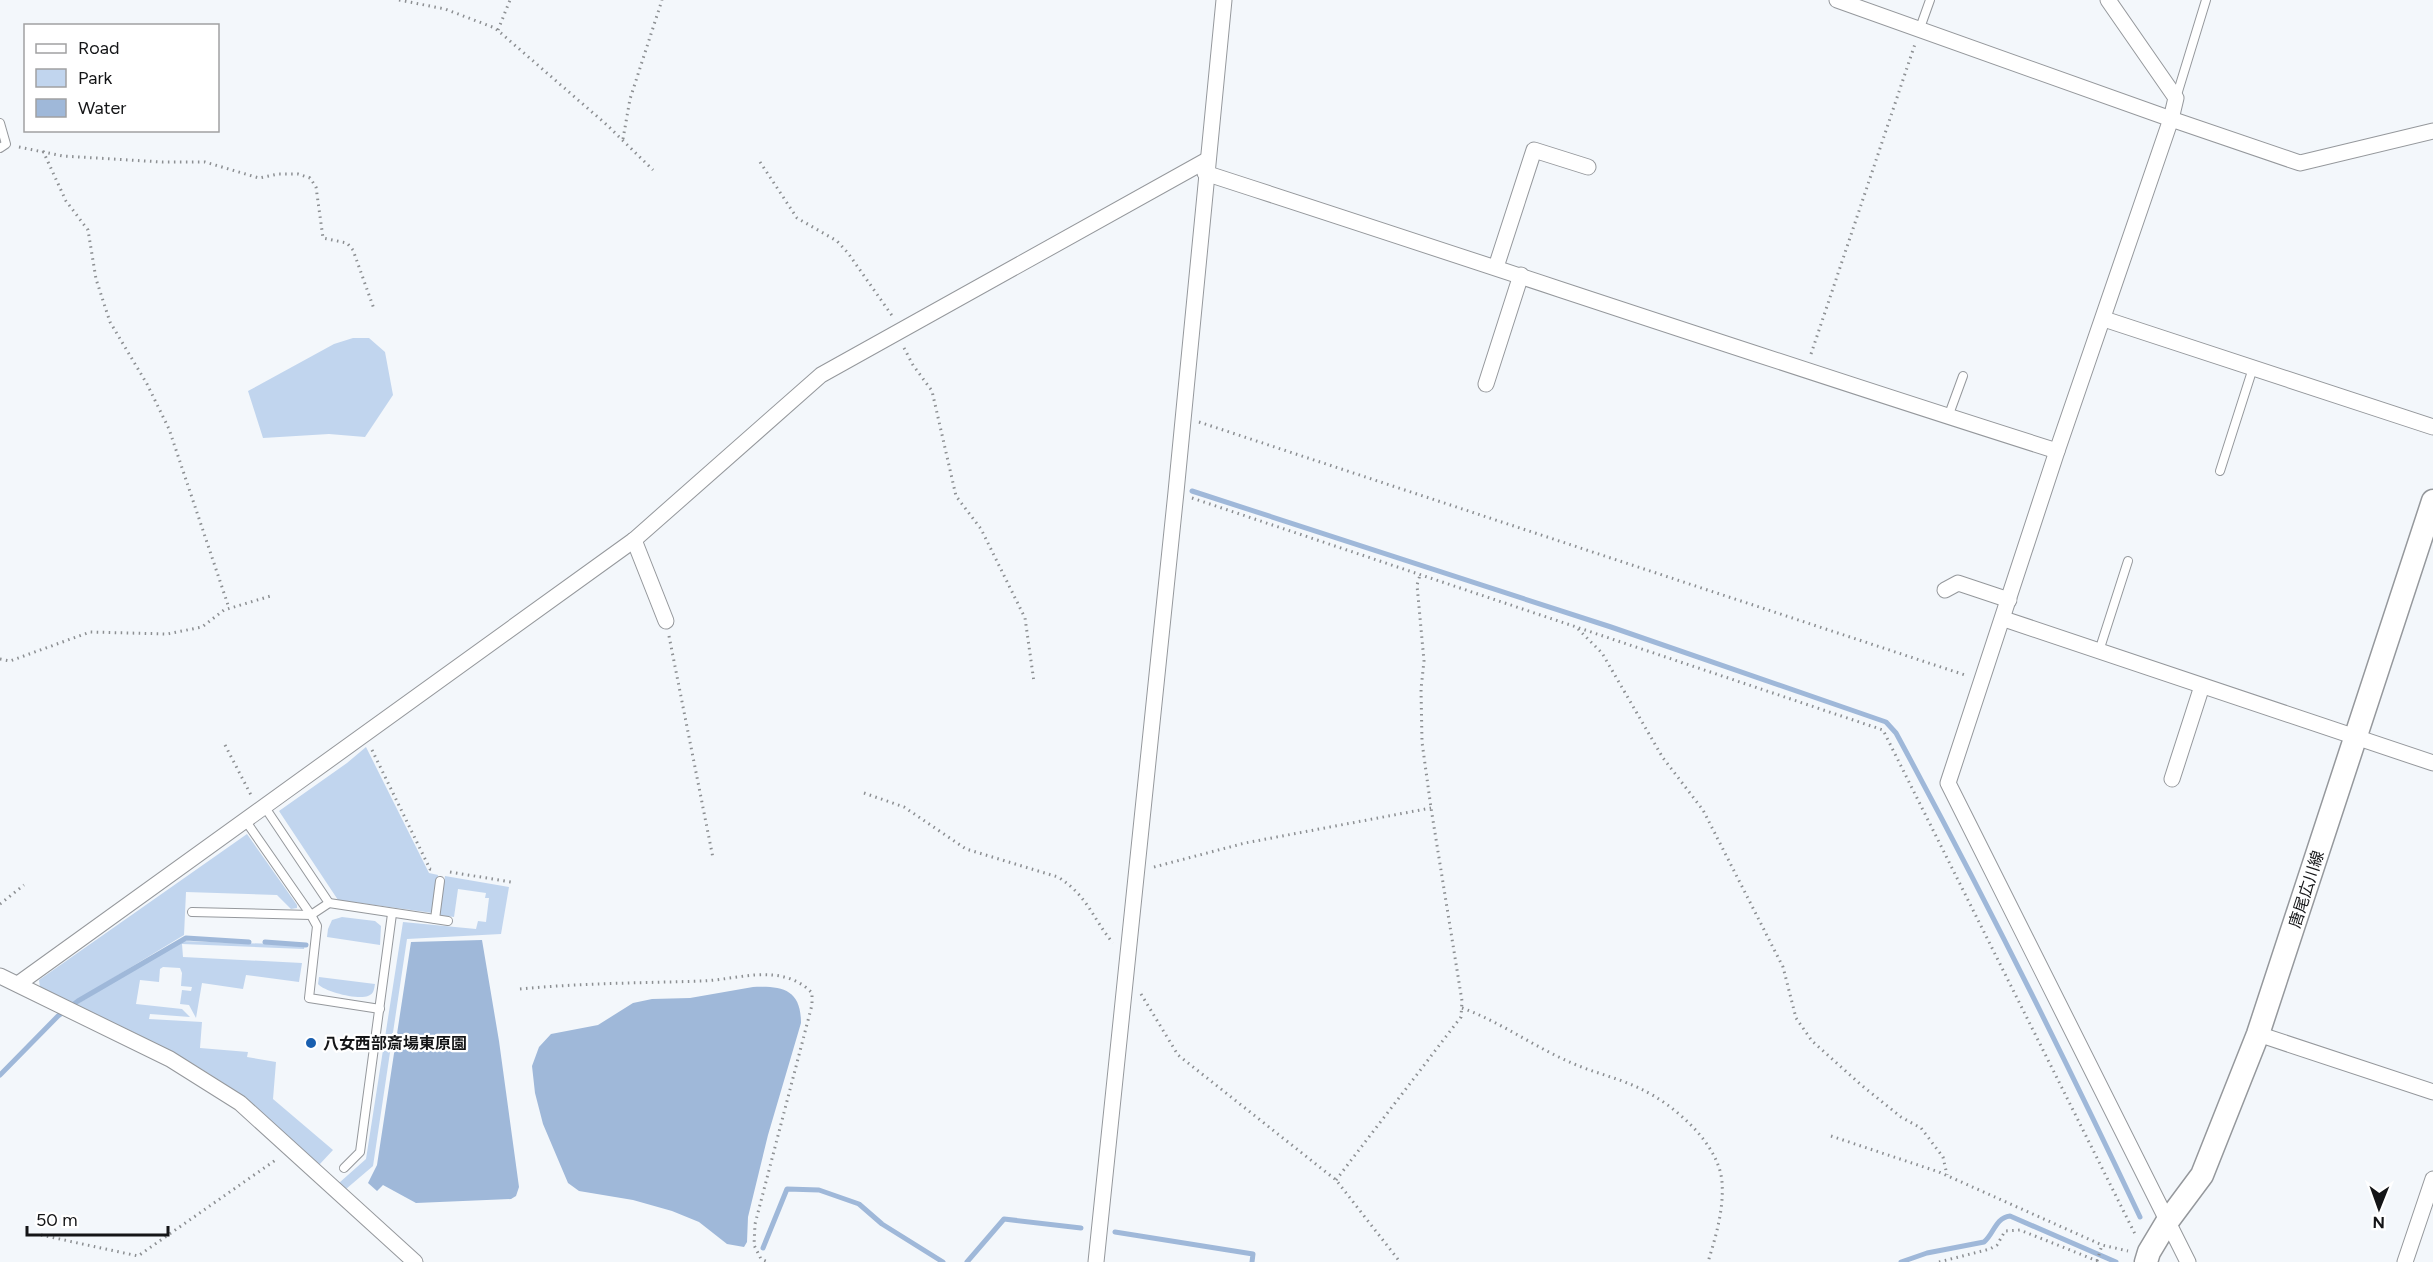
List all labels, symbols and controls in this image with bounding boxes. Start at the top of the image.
legend [24,24,219,132]
text: Road [78,37,119,59]
text: Park [78,67,113,89]
text: Water [78,97,126,119]
street label: 唐尾広川線 [2285,848,2328,930]
place label: 八女西部斎場東原園 [323,1034,467,1053]
marker: 八女西部斎場東原園 [304,1036,318,1050]
north arrow [2349,1178,2409,1238]
scale bar [27,1199,168,1237]
text: 50 m [36,1209,78,1231]
text: N [2372,1213,2385,1232]

